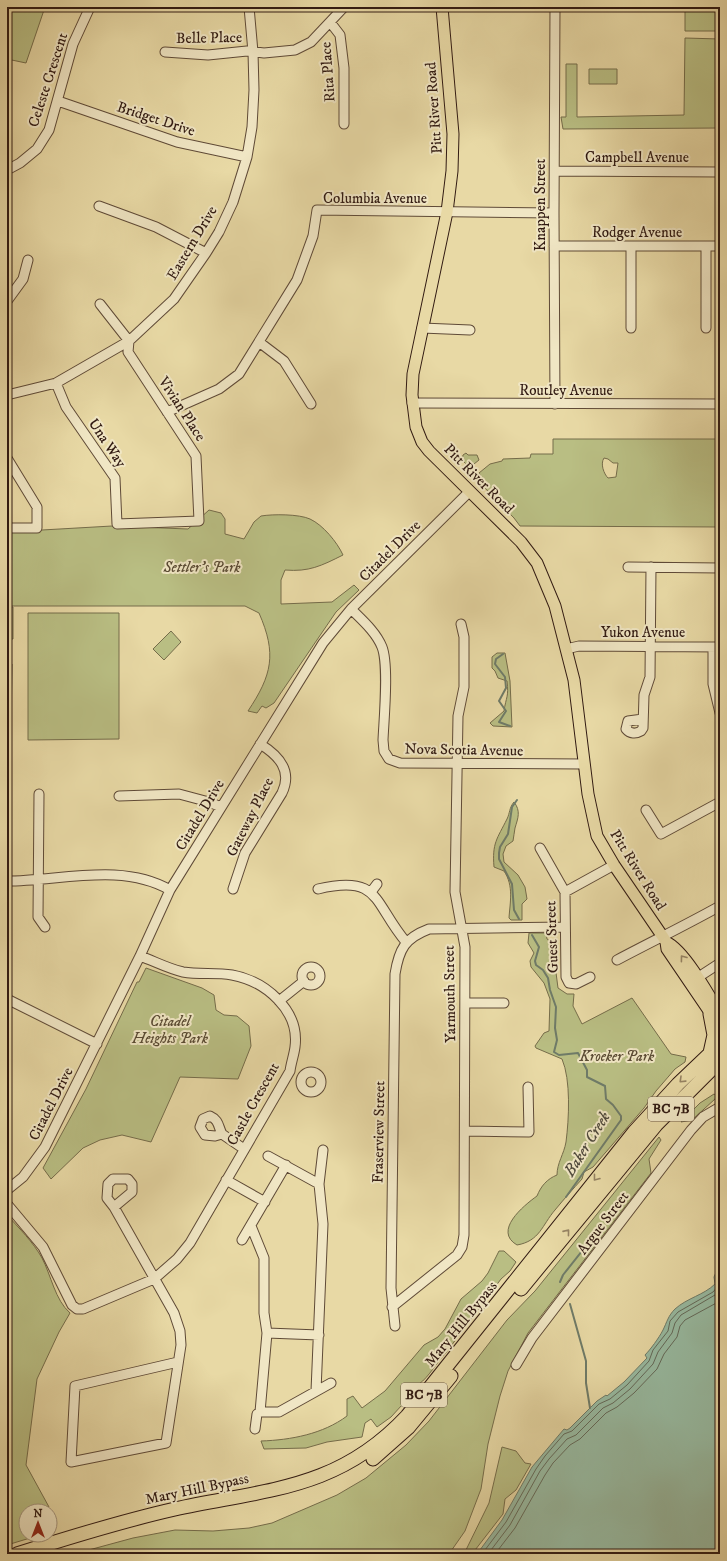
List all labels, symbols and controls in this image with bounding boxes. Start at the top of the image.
street label: Belle Place [176,28,242,48]
street label: Celeste Crescent [24,30,72,130]
street label: Rita Place [316,41,340,103]
street label: Pitt River Road [421,61,447,154]
street label: Bridget Drive [114,97,198,141]
street label: Campbell Avenue [585,148,689,167]
street label: Knappen Street [531,159,550,251]
street label: Columbia Avenue [323,189,427,208]
street label: Eastern Drive [162,203,222,283]
street label: Rodger Avenue [592,223,682,242]
street label: Vivian Place [154,372,210,445]
street label: Routley Avenue [519,381,613,400]
street label: Una Way [84,415,131,472]
street label: Pitt River Road [440,440,519,519]
street label: Citadel Drive [355,516,425,586]
park label: Settler's Park [162,558,241,577]
street label: Yukon Avenue [601,623,685,642]
street label: Nova Scotia Avenue [405,739,523,761]
street label: Gateway Place [222,774,278,860]
street label: Citadel Drive [171,776,229,854]
street label: Pitt River Road [606,826,671,914]
street label: Guest Street [541,900,563,974]
street label: Yarmouth Street [440,945,460,1043]
one-way arrow [681,955,688,962]
park label: Citadel Heights Park [131,1012,209,1048]
park label: Kroeker Park [579,1047,655,1066]
street label: Castle Crescent [222,1059,284,1149]
street label: Citadel Drive [24,1064,78,1144]
one-way arrow [679,1075,687,1083]
street label: Fraserview Street [369,1080,389,1183]
road number: BC 7B [648,1097,694,1121]
water label: Baker Creek [559,1108,615,1181]
one-way arrow [594,1173,601,1180]
street label: Argue Street [573,1187,633,1259]
one-way arrow [562,1229,569,1236]
street label: Mary Hill Bypass [421,1277,501,1371]
road number: BC 7B [401,1383,447,1407]
street label: Mary Hill Bypass [144,1469,250,1509]
north arrow [18,1503,58,1543]
text: N [33,1507,43,1521]

